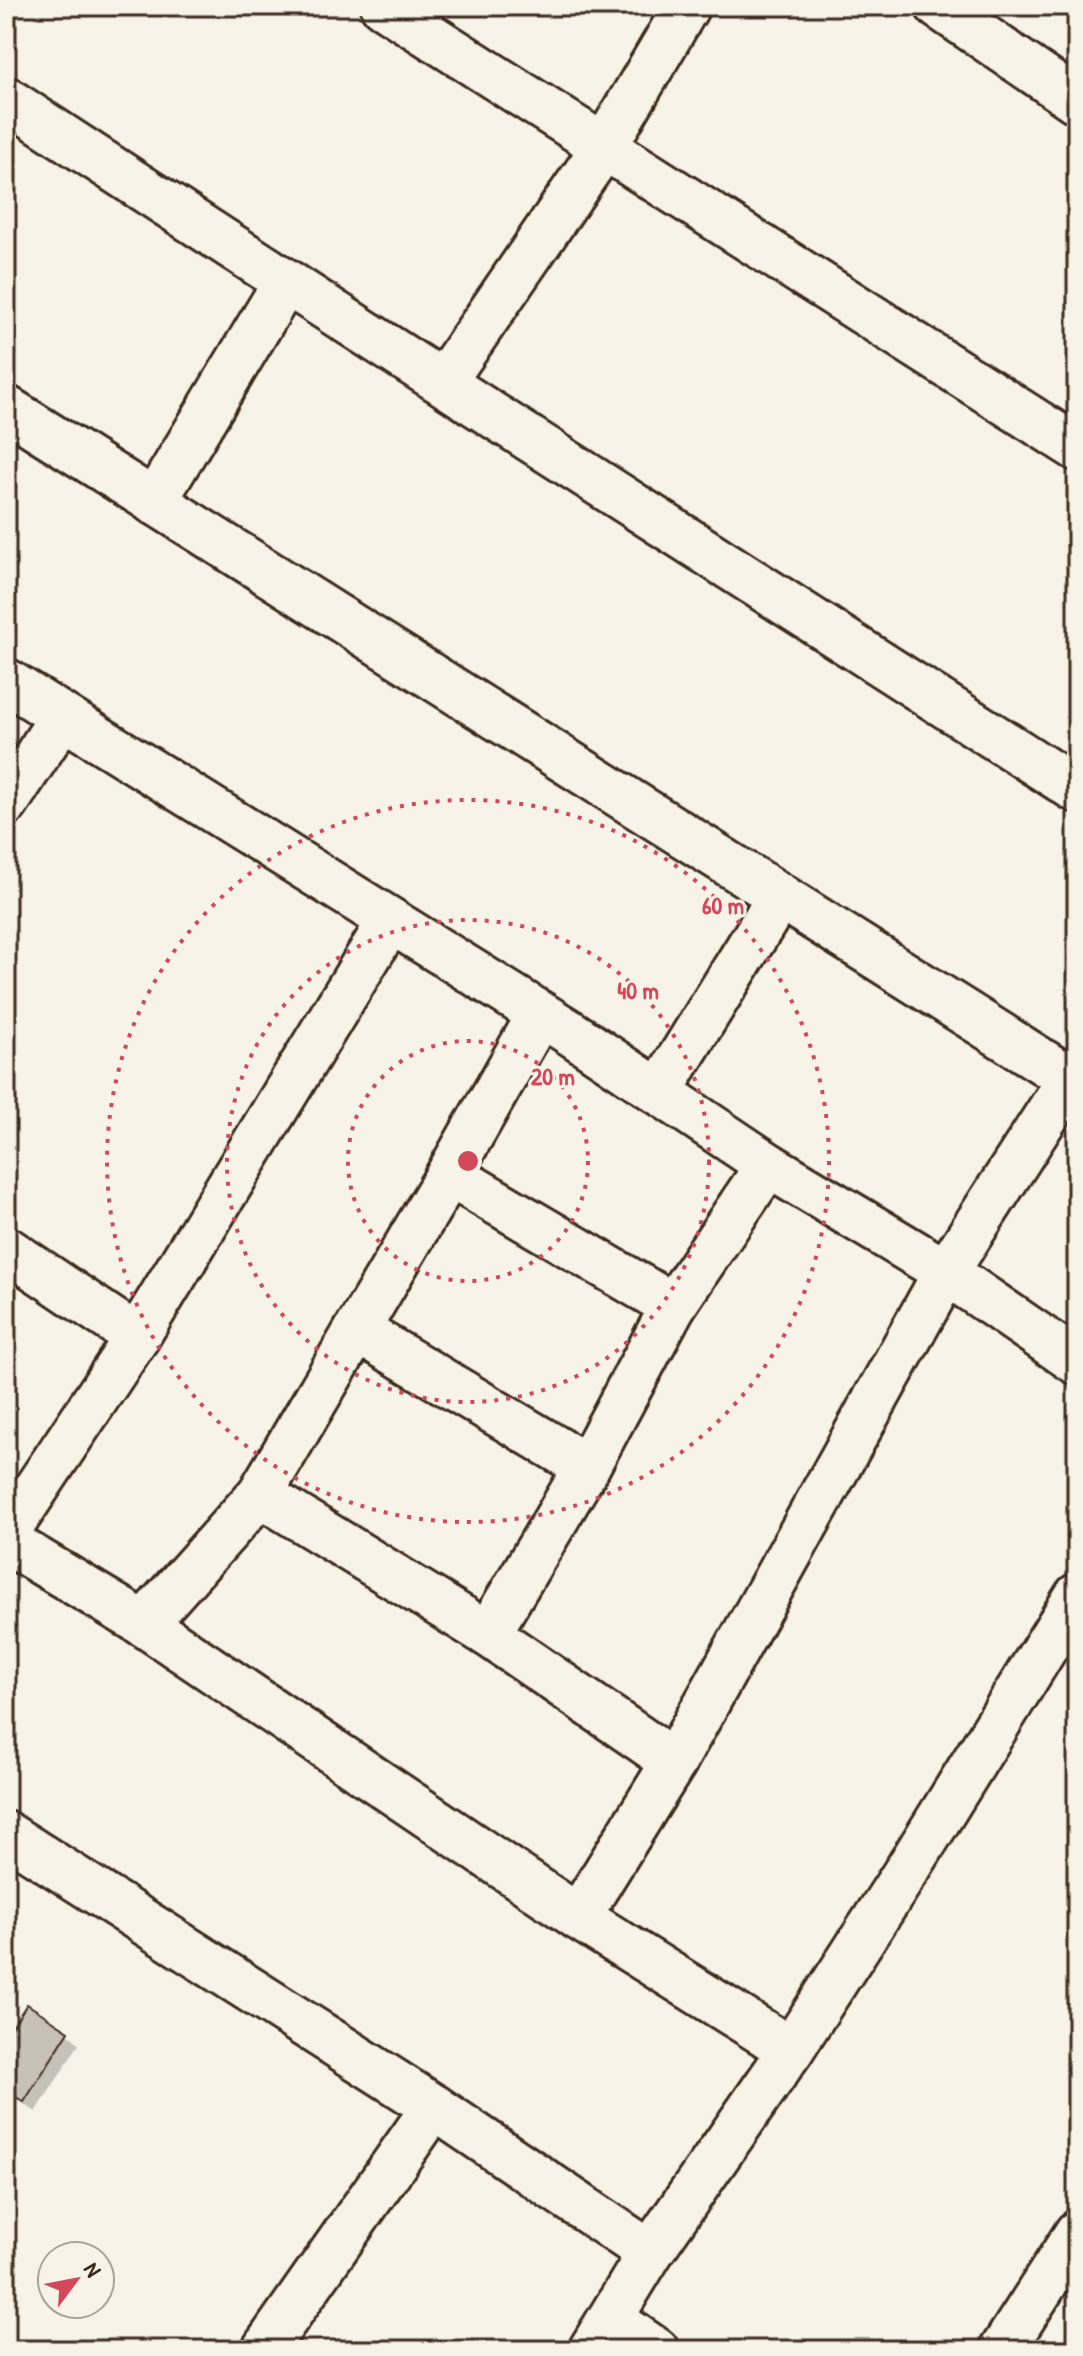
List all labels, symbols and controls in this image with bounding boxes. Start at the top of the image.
text: 60 m [702,889,744,921]
text: 40 m [617,974,659,1006]
text: 20 m [531,1060,575,1092]
centre of rings [454,1147,482,1175]
north arrow [36,2240,116,2320]
text: N [77,2256,109,2283]

